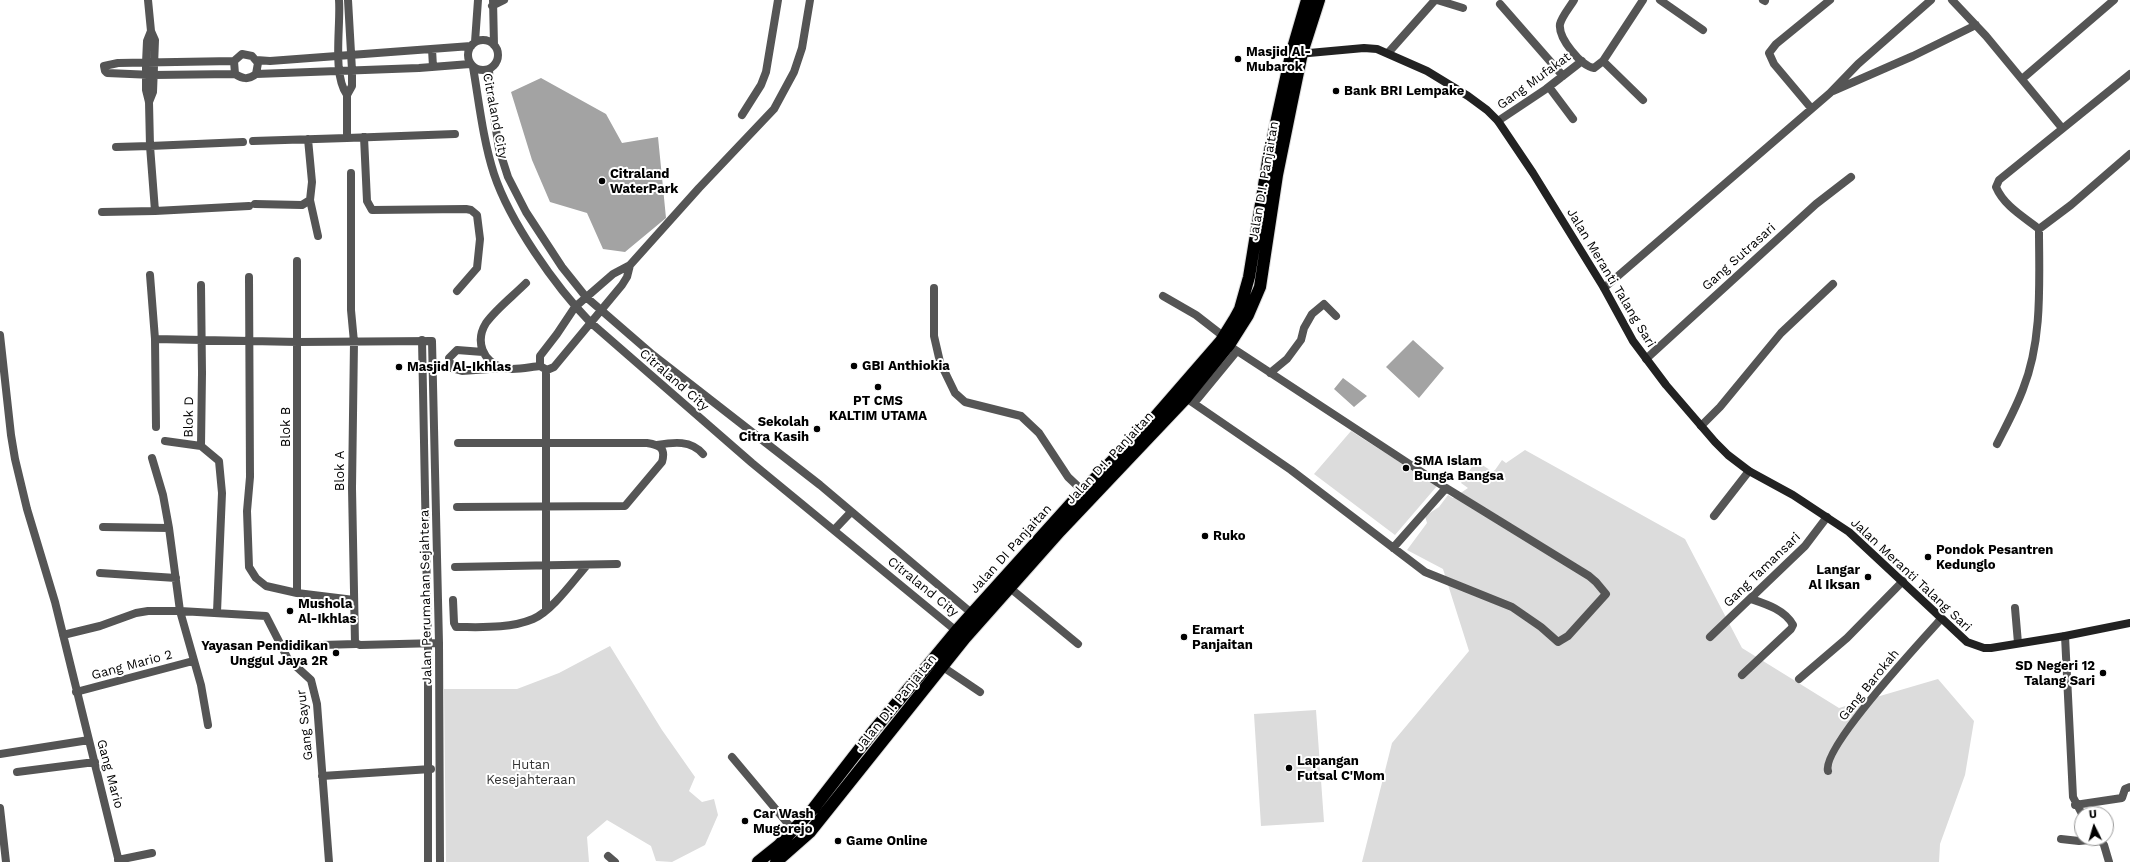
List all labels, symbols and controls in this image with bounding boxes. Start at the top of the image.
place label: Masjid Al- Mubarok [1246,44,1311,75]
street label: Gang Mufakat [1494,49,1574,113]
marker: Masjid Al- Mubarok [1233,54,1243,64]
street label: Citraland City [479,72,511,160]
place label: Bank BRI Lempake [1344,83,1464,99]
marker: Bank BRI Lempake [1331,86,1341,96]
street label: Jalan D.I. Panjaitan [1246,120,1282,242]
place label: Citraland WaterPark [610,166,678,197]
marker: Citraland WaterPark [597,176,607,186]
street label: Jalan Meranti Talang Sari [1563,206,1659,350]
street label: Gang Sutrasari [1699,220,1779,294]
street label: Citraland City [636,346,712,414]
place label: GBI Anthiokia [862,358,950,374]
place label: Masjid Al-Ikhlas [407,359,511,375]
marker: GBI Anthiokia [849,361,859,371]
marker: Masjid Al-Ikhlas [394,362,404,372]
marker: PT CMS KALTIM UTAMA [873,382,883,392]
place label: PT CMS KALTIM UTAMA [829,393,927,424]
street label: Blok D [181,396,197,438]
street label: Blok B [278,407,294,447]
street label: Jalan D.I. Panjaitan [1063,408,1157,508]
place label: Sekolah Citra Kasih [739,414,809,445]
marker: Sekolah Citra Kasih [812,424,822,434]
street label: Blok A [332,451,348,491]
place label: SMA Islam Bunga Bangsa [1414,453,1504,484]
marker: SMA Islam Bunga Bangsa [1401,463,1411,473]
street label: Jalan DI Panjaitan [967,501,1055,597]
street label: Jalan Perumahan Sejahtera [417,510,435,684]
street label: Jalan Meranti Talang Sari [1847,515,1975,635]
place label: Ruko [1213,528,1245,544]
street label: Gang Tamansari [1720,529,1804,611]
marker: Ruko [1200,531,1210,541]
place label: Pondok Pesantren Kedunglo [1936,542,2053,573]
marker: Pondok Pesantren Kedunglo [1923,552,1933,562]
street label: Citraland City [884,554,962,620]
place label: Langar Al Iksan [1809,562,1860,593]
marker: Langar Al Iksan [1863,572,1873,582]
place label: Mushola Al-Ikhlas [298,596,356,627]
marker: Mushola Al-Ikhlas [285,606,295,616]
place label: Eramart Panjaitan [1192,622,1253,653]
marker: Eramart Panjaitan [1179,632,1189,642]
place label: Yayasan Pendidikan Unggul Jaya 2R [201,638,328,669]
street label: Gang Barokah [1835,646,1903,724]
street label: Gang Mario 2 [90,647,174,683]
marker: Yayasan Pendidikan Unggul Jaya 2R [331,648,341,658]
street label: Jalan D.I. Panjaitan [852,651,940,755]
place label: SD Negeri 12 Talang Sari [2015,658,2095,689]
marker: SD Negeri 12 Talang Sari [2098,668,2108,678]
street label: Gang Sayur [294,689,316,761]
street label: Gang Mario [93,738,127,810]
place label: Lapangan Futsal C'Mom [1297,753,1385,784]
park label: Hutan Kesejahteraan [486,757,576,788]
marker: Lapangan Futsal C'Mom [1284,763,1294,773]
place label: Car Wash Mugorejo [753,806,814,837]
north arrow [2074,806,2114,846]
text: U [2089,808,2097,821]
marker: Car Wash Mugorejo [740,816,750,826]
place label: Game Online [846,833,928,849]
marker: Game Online [833,836,843,846]

